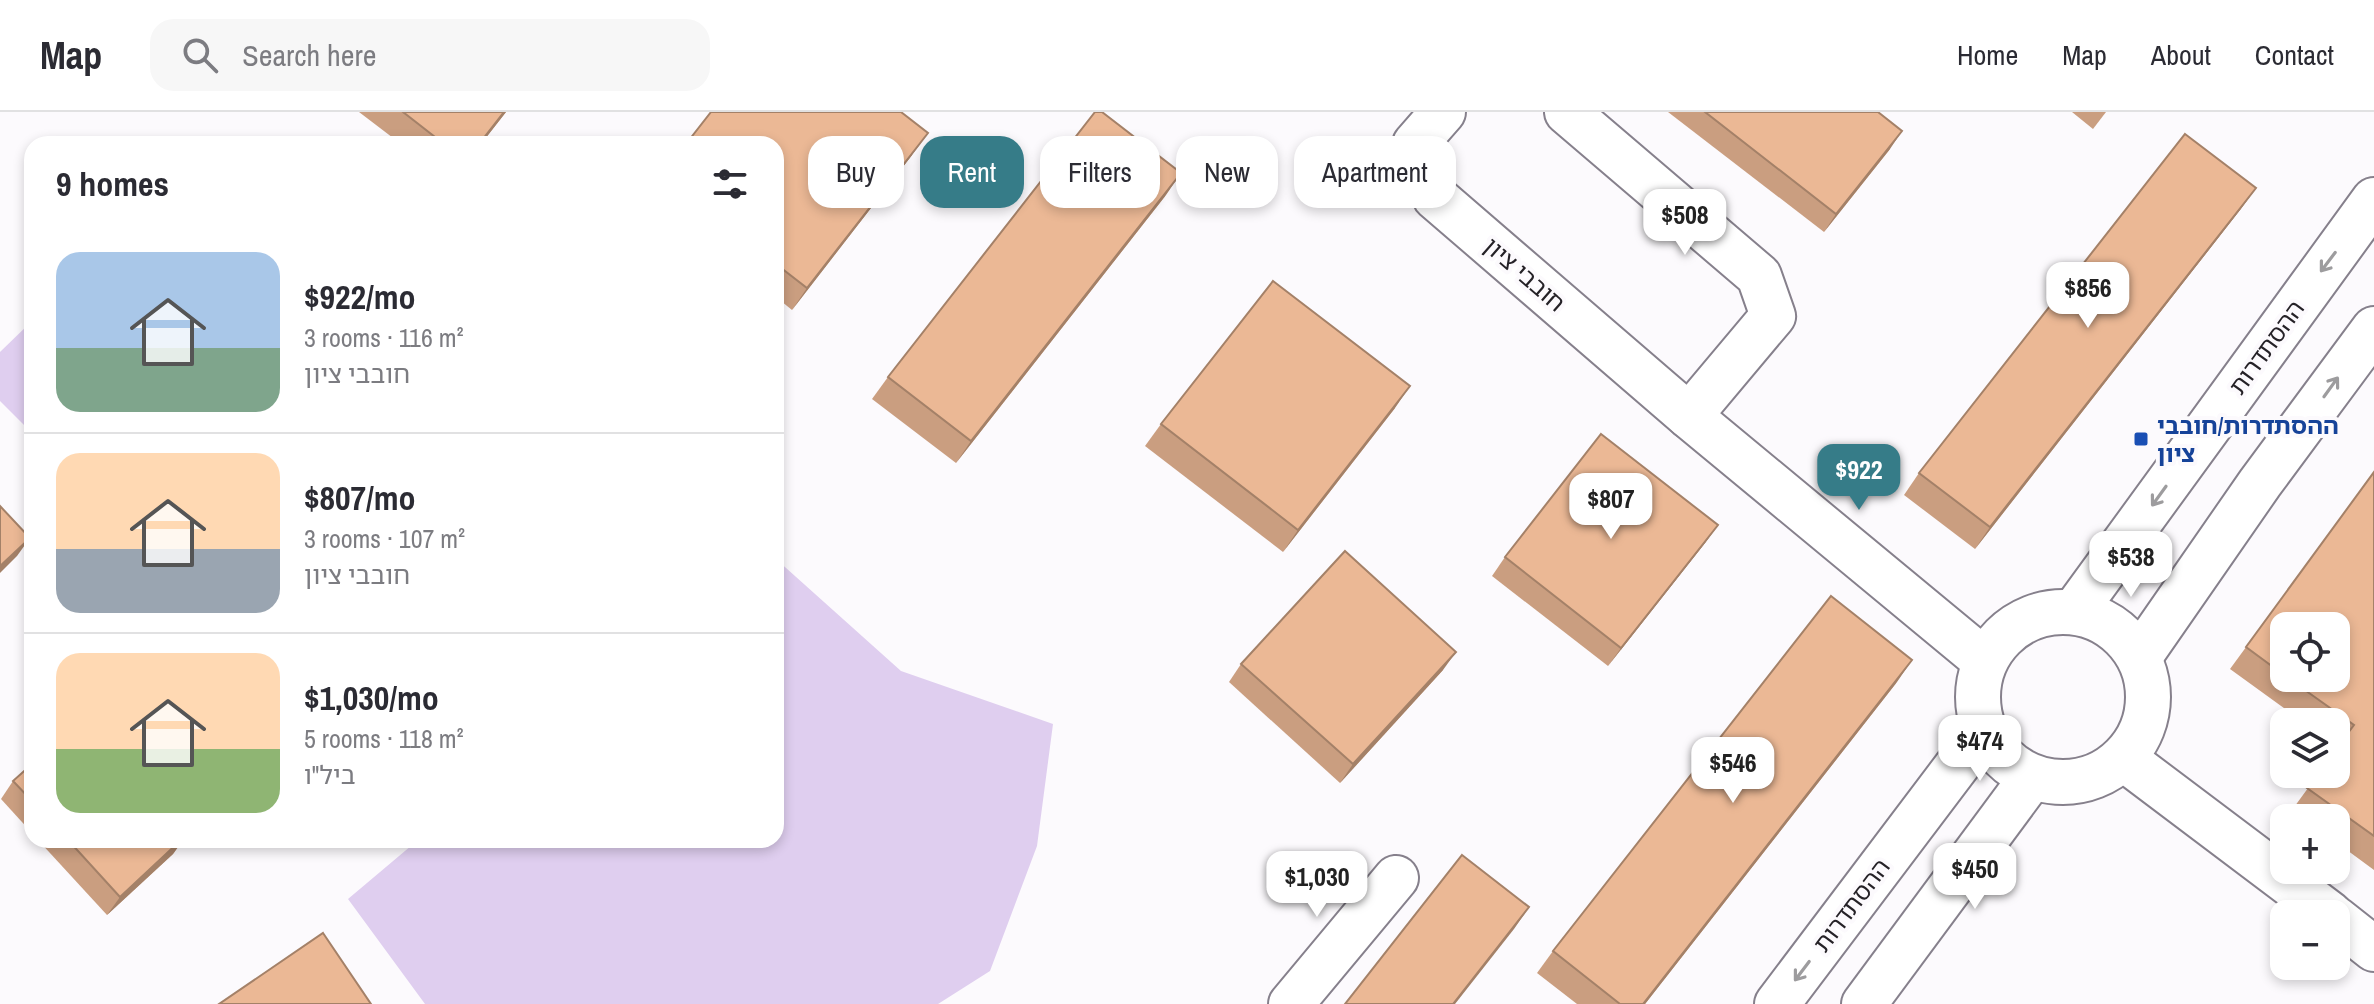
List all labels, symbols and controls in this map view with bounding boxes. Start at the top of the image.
search box [150,19,710,91]
text: Map [40,30,102,81]
icon: search [178,33,222,77]
text: Search here [242,35,376,75]
text: Home [1957,36,2018,74]
text: Map [2062,36,2107,74]
text: About [2151,36,2211,74]
text: Contact [2255,36,2334,74]
chip: Buy [808,136,904,208]
chip: Rent [920,136,1024,208]
chip: Filters [1040,136,1160,208]
chip: New [1176,136,1278,208]
chip: Apartment [1294,136,1456,208]
text: 9 homes [56,161,169,207]
icon: filters [708,162,752,206]
pin: $508 [1638,189,1732,257]
text: $508 [1661,197,1709,232]
street label: חובבי ציון [1477,230,1573,318]
one-way arrow [2319,251,2336,273]
pin: $856 [2041,262,2135,330]
text: $856 [2064,270,2112,305]
text: $922/mo [304,274,416,320]
icon: home [120,284,216,380]
street label: ההסתדרות [2221,293,2311,401]
text: 3 rooms · 116 m² [304,320,464,355]
text: חובבי ציון [304,356,410,391]
one-way arrow [2323,377,2339,399]
place label: ההסתדרות/חובבי ציון [2157,409,2339,469]
marker: ההסתדרות/חובבי ציון [2132,430,2150,448]
pin: $922 [1812,444,1906,512]
text: $922 [1835,452,1883,487]
pin: $807 [1564,473,1658,541]
text: $807/mo [304,475,416,521]
text: $807 [1587,481,1635,516]
one-way arrow [2150,484,2167,506]
icon: home [120,485,216,581]
text: 3 rooms · 107 m² [304,521,465,556]
pin: $538 [2084,531,2178,599]
text: $538 [2107,539,2155,574]
text: חובבי ציון [304,557,410,592]
map controls [2270,612,2350,980]
button: locate [2270,612,2350,692]
text: $1,030/mo [304,675,439,721]
icon: home [120,685,216,781]
button: layers [2270,708,2350,788]
pin: $474 [1933,715,2027,783]
text: 5 rooms · 118 m² [304,721,464,756]
text: $474 [1956,723,2004,758]
pin: $546 [1686,737,1780,805]
text: $546 [1709,745,1757,780]
text: ביל"ו [304,757,356,792]
button: + [2270,804,2350,884]
pin: $450 [1928,843,2022,911]
pin: $1,030 [1252,851,1382,919]
text: $450 [1951,851,1999,886]
street label: ההסתדרות [1805,852,1897,958]
text: $1,030 [1284,859,1350,894]
button: − [2270,900,2350,980]
one-way arrow [1793,960,1810,981]

